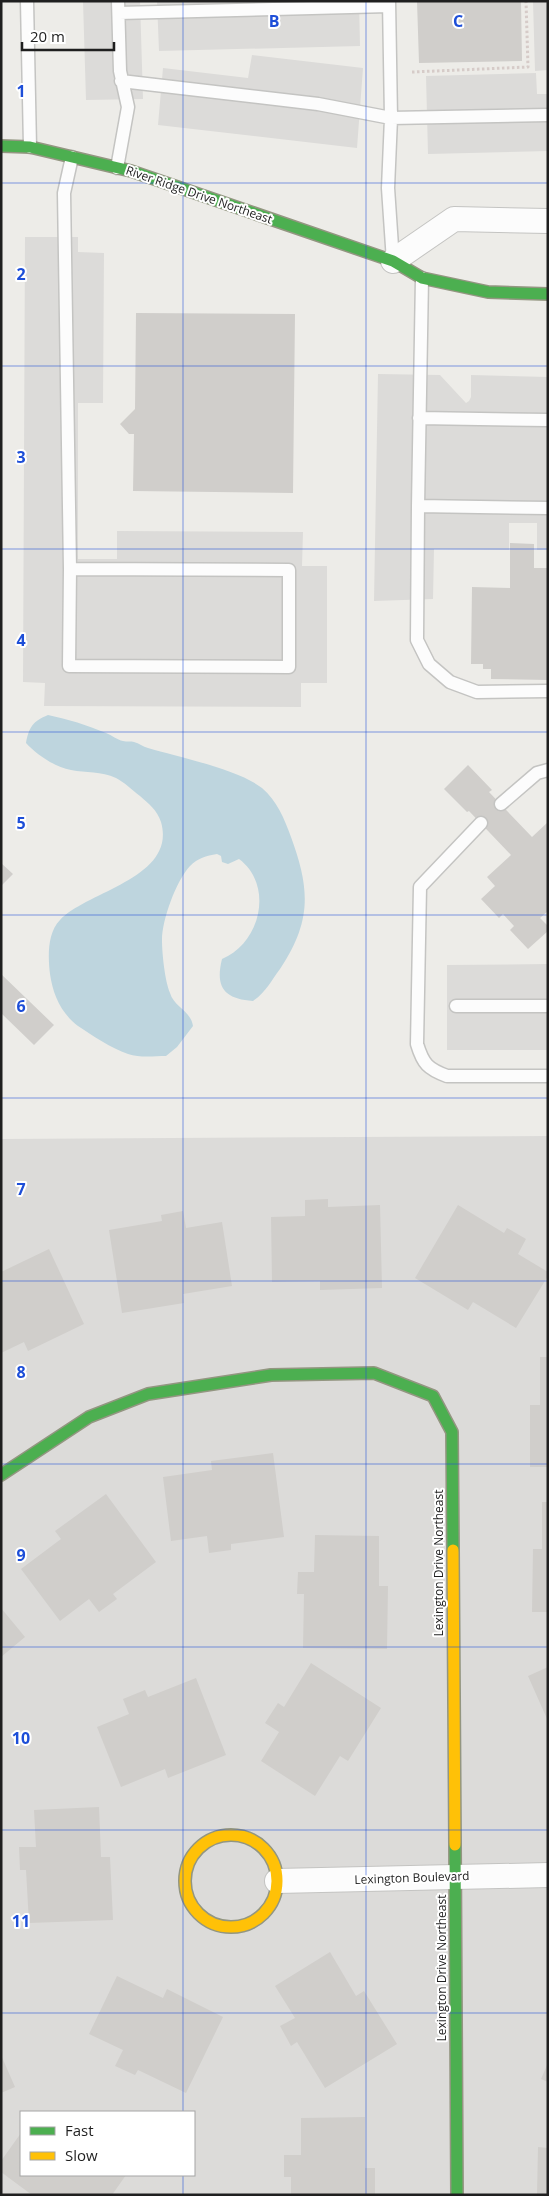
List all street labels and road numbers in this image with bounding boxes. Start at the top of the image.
street label: River Ridge Drive Northeast [124,161,275,228]
street label: Lexington Drive Northeast [430,1490,447,1636]
street label: Lexington Boulevard [354,1867,470,1888]
street label: Lexington Drive Northeast [433,1895,450,2041]

